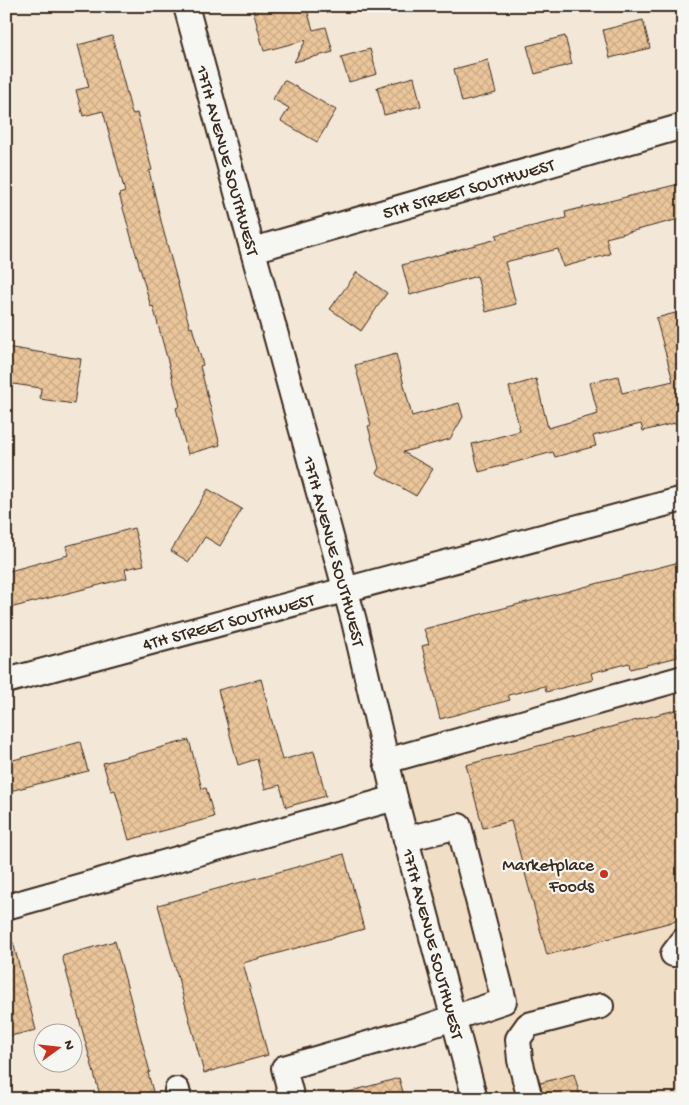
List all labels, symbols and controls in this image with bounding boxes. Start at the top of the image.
street label: 17TH AVENUE SOUTHWEST [189,63,262,259]
street label: 5TH STREET SOUTHWEST [381,155,558,225]
street label: 17TH AVENUE SOUTHWEST [296,453,368,650]
street label: 4TH STREET SOUTHWEST [141,590,318,657]
street label: 17TH AVENUE SOUTHWEST [396,846,467,1043]
place label: Marketplace Foods [502,856,595,898]
marker: Marketplace Foods [598,868,610,880]
north arrow [32,1022,82,1072]
text: N [59,1039,78,1052]

